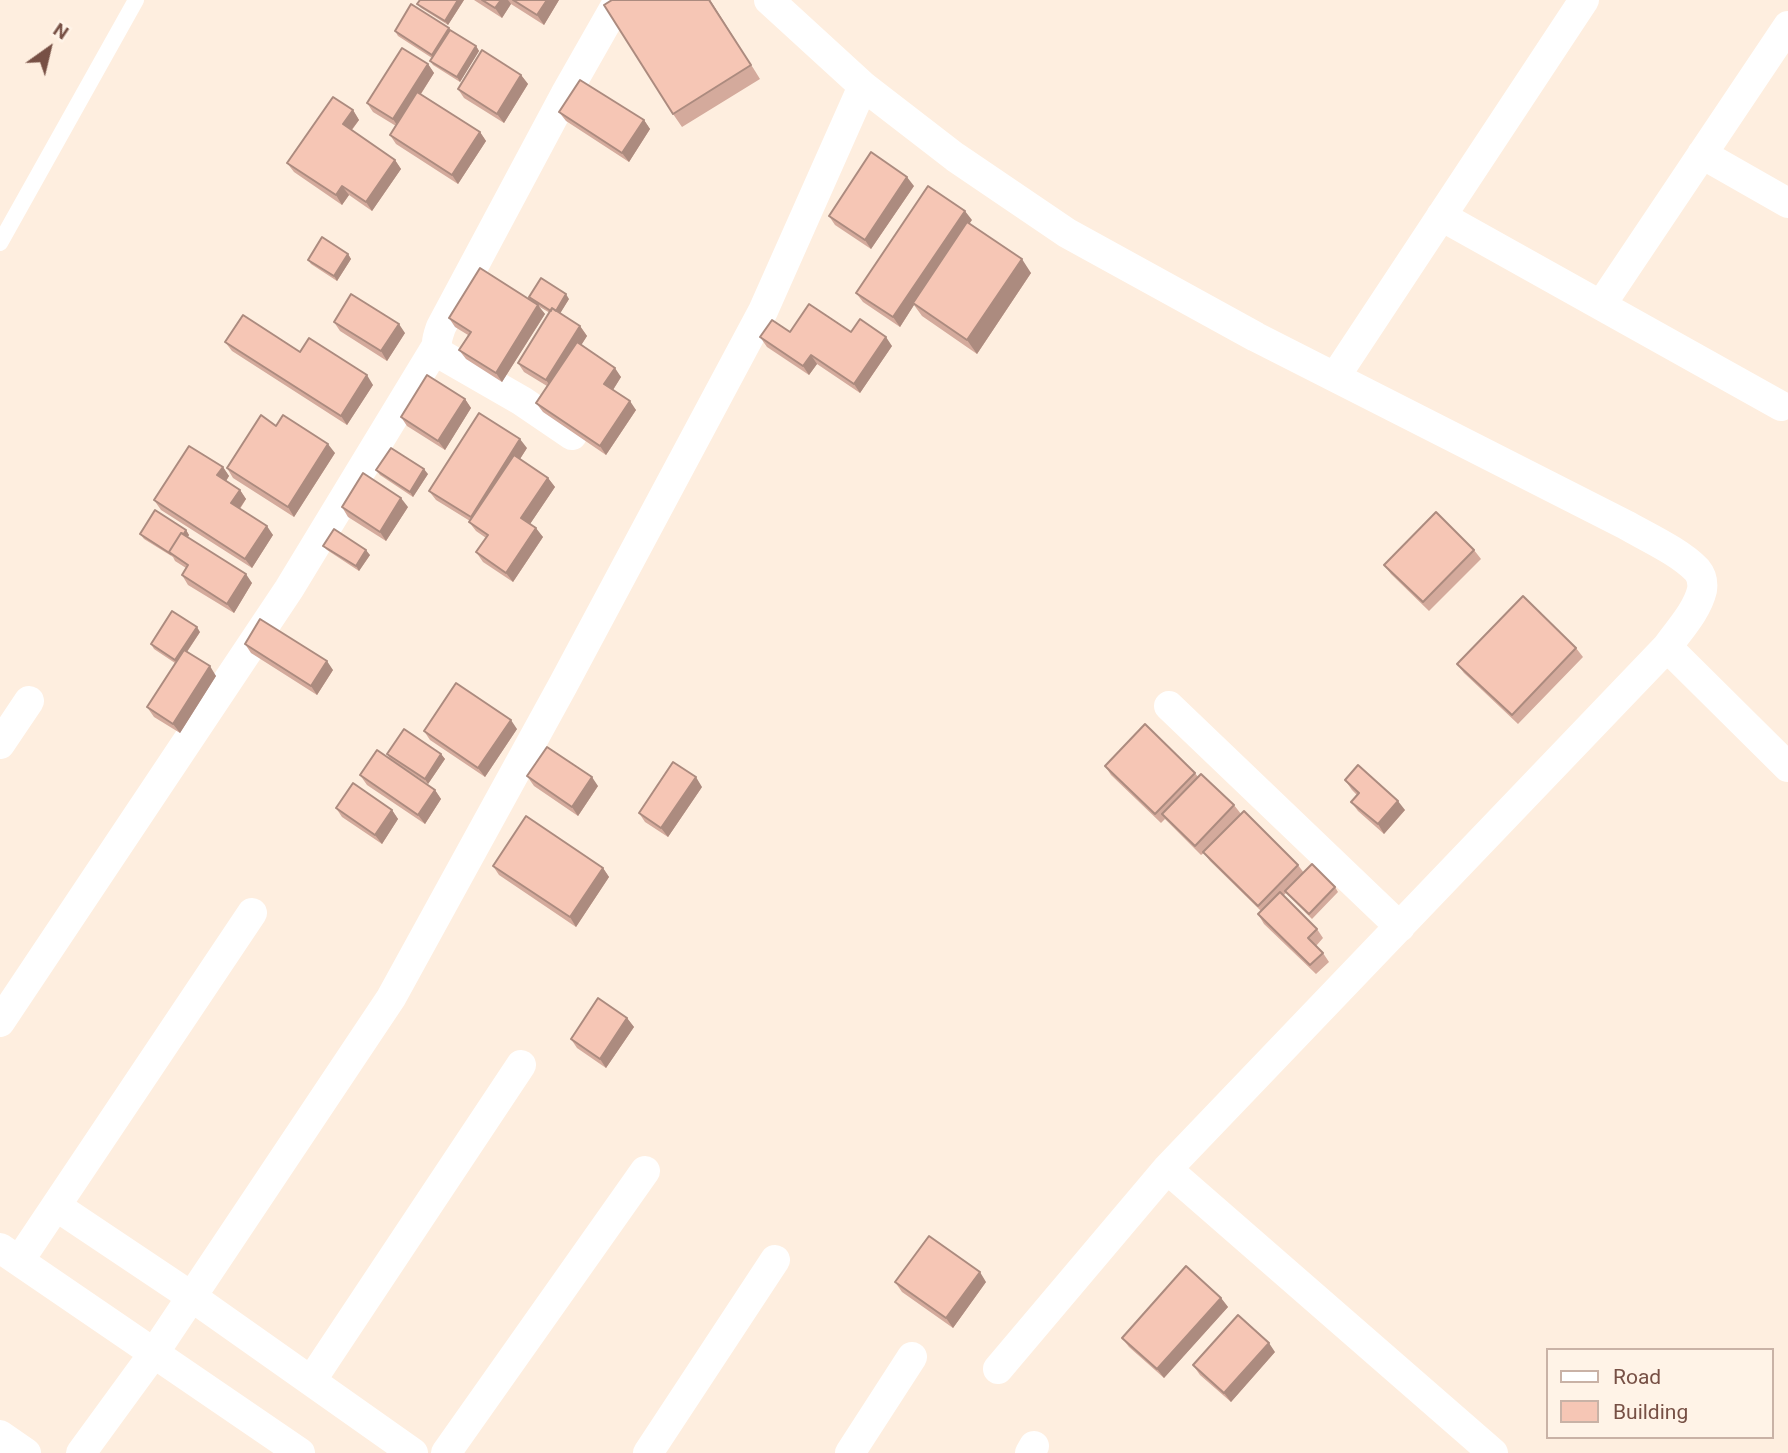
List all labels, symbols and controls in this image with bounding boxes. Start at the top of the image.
north arrow [14,14,84,84]
text: N [49,18,73,44]
legend [1546,1348,1774,1439]
text: Road [1613,1365,1661,1389]
text: Building [1613,1400,1688,1424]

